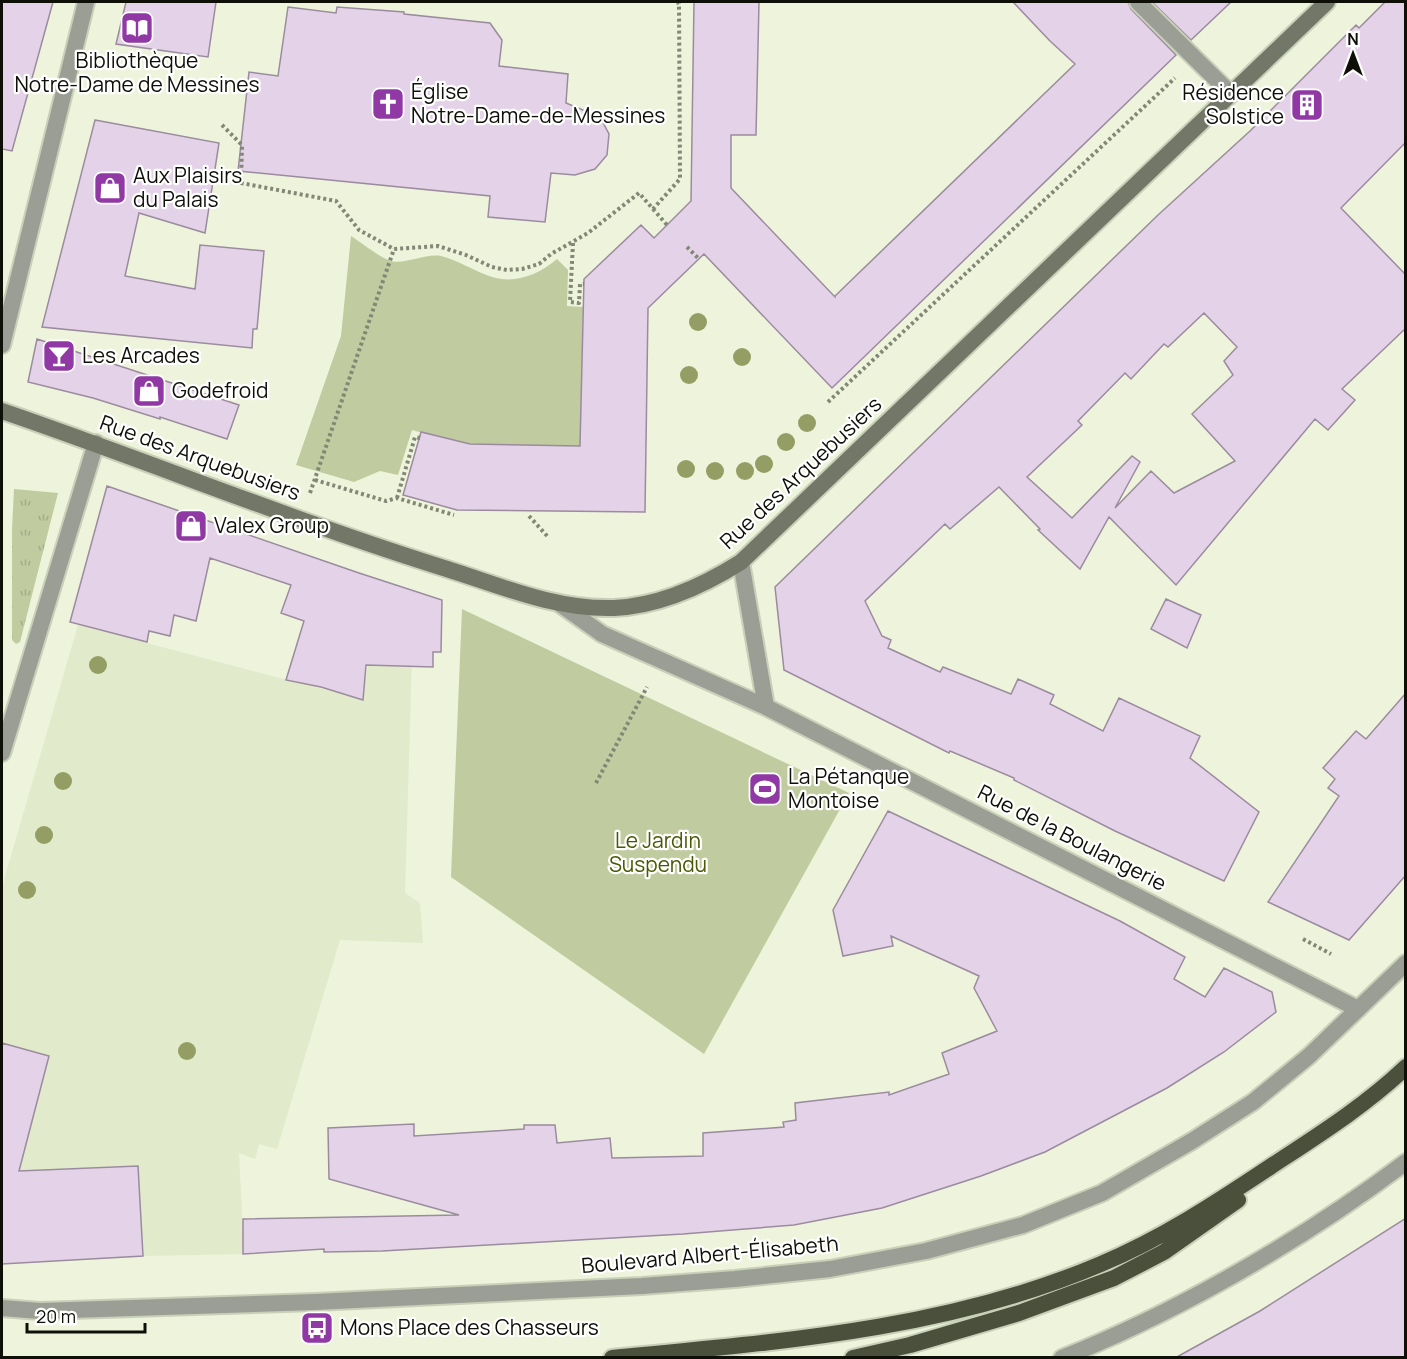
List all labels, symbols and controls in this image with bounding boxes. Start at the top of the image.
library icon: Bibliothèque Notre-Dame de Messines [119,10,155,46]
north arrow [1323,24,1383,84]
text: N [1347,28,1359,50]
place label: Bibliothèque Notre-Dame de Messines [14,46,260,98]
place label: Église Notre-Dame-de-Messines [411,77,665,129]
place label: Résidence Solstice [1182,78,1284,130]
church icon: Église Notre-Dame-de-Messines [370,86,406,122]
building icon: Résidence Solstice [1289,87,1325,123]
place label: Aux Plaisirs du Palais [133,161,242,213]
shop icon: Aux Plaisirs du Palais [92,170,128,206]
bar icon: Les Arcades [41,338,77,374]
place label: Les Arcades [82,341,200,369]
shop icon: Godefroid [131,373,167,409]
place label: Godefroid [172,376,269,404]
street label: Rue des Arquebusiers [713,390,887,555]
street label: Rue des Arquebusiers [96,408,304,506]
shop icon: Valex Group [173,508,209,544]
place label: Valex Group [214,511,329,539]
place label: La Pétanque Montoise [788,762,909,814]
sports icon: La Pétanque Montoise [747,771,783,807]
street label: Rue de la Boulangerie [973,777,1172,897]
park label: Le Jardin Suspendu [609,826,707,878]
street label: Boulevard Albert-Élisabeth [580,1229,840,1279]
scale bar [27,1296,146,1334]
text: 20 m [36,1304,76,1328]
bus stop icon: Mons Place des Chasseurs [299,1310,335,1346]
place label: Mons Place des Chasseurs [340,1313,599,1341]

